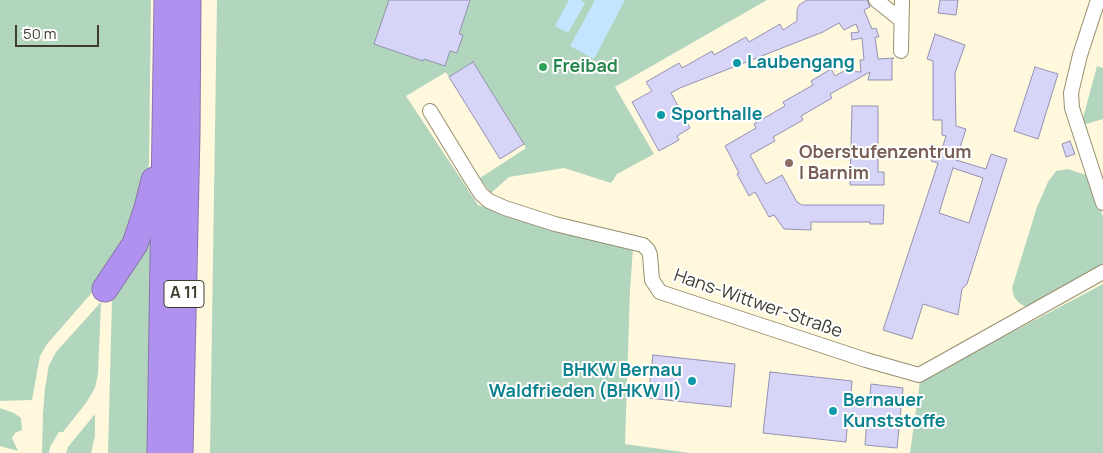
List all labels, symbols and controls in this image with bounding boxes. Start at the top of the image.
scale bar [18,15,101,47]
text: 50 m [23,23,57,44]
place label: Laubengang [747,52,855,74]
place label: Freibad [553,56,618,78]
marker: Laubengang [731,57,743,69]
marker: Freibad [537,61,549,73]
place label: Sporthalle [671,104,763,126]
marker: Sporthalle [655,109,667,121]
place label: Oberstufenzentrum I Barnim [799,142,971,184]
marker: Oberstufenzentrum I Barnim [783,157,795,169]
street label: Hans-Wittwer-Straße [671,265,845,343]
road number: A 11 [164,280,204,308]
place label: BHKW Bernau Waldfrieden (BHKW II) [489,360,682,402]
marker: BHKW Bernau Waldfrieden (BHKW II) [686,375,698,387]
place label: Bernauer Kunststoffe [843,390,946,432]
marker: Bernauer Kunststoffe [827,405,839,417]

